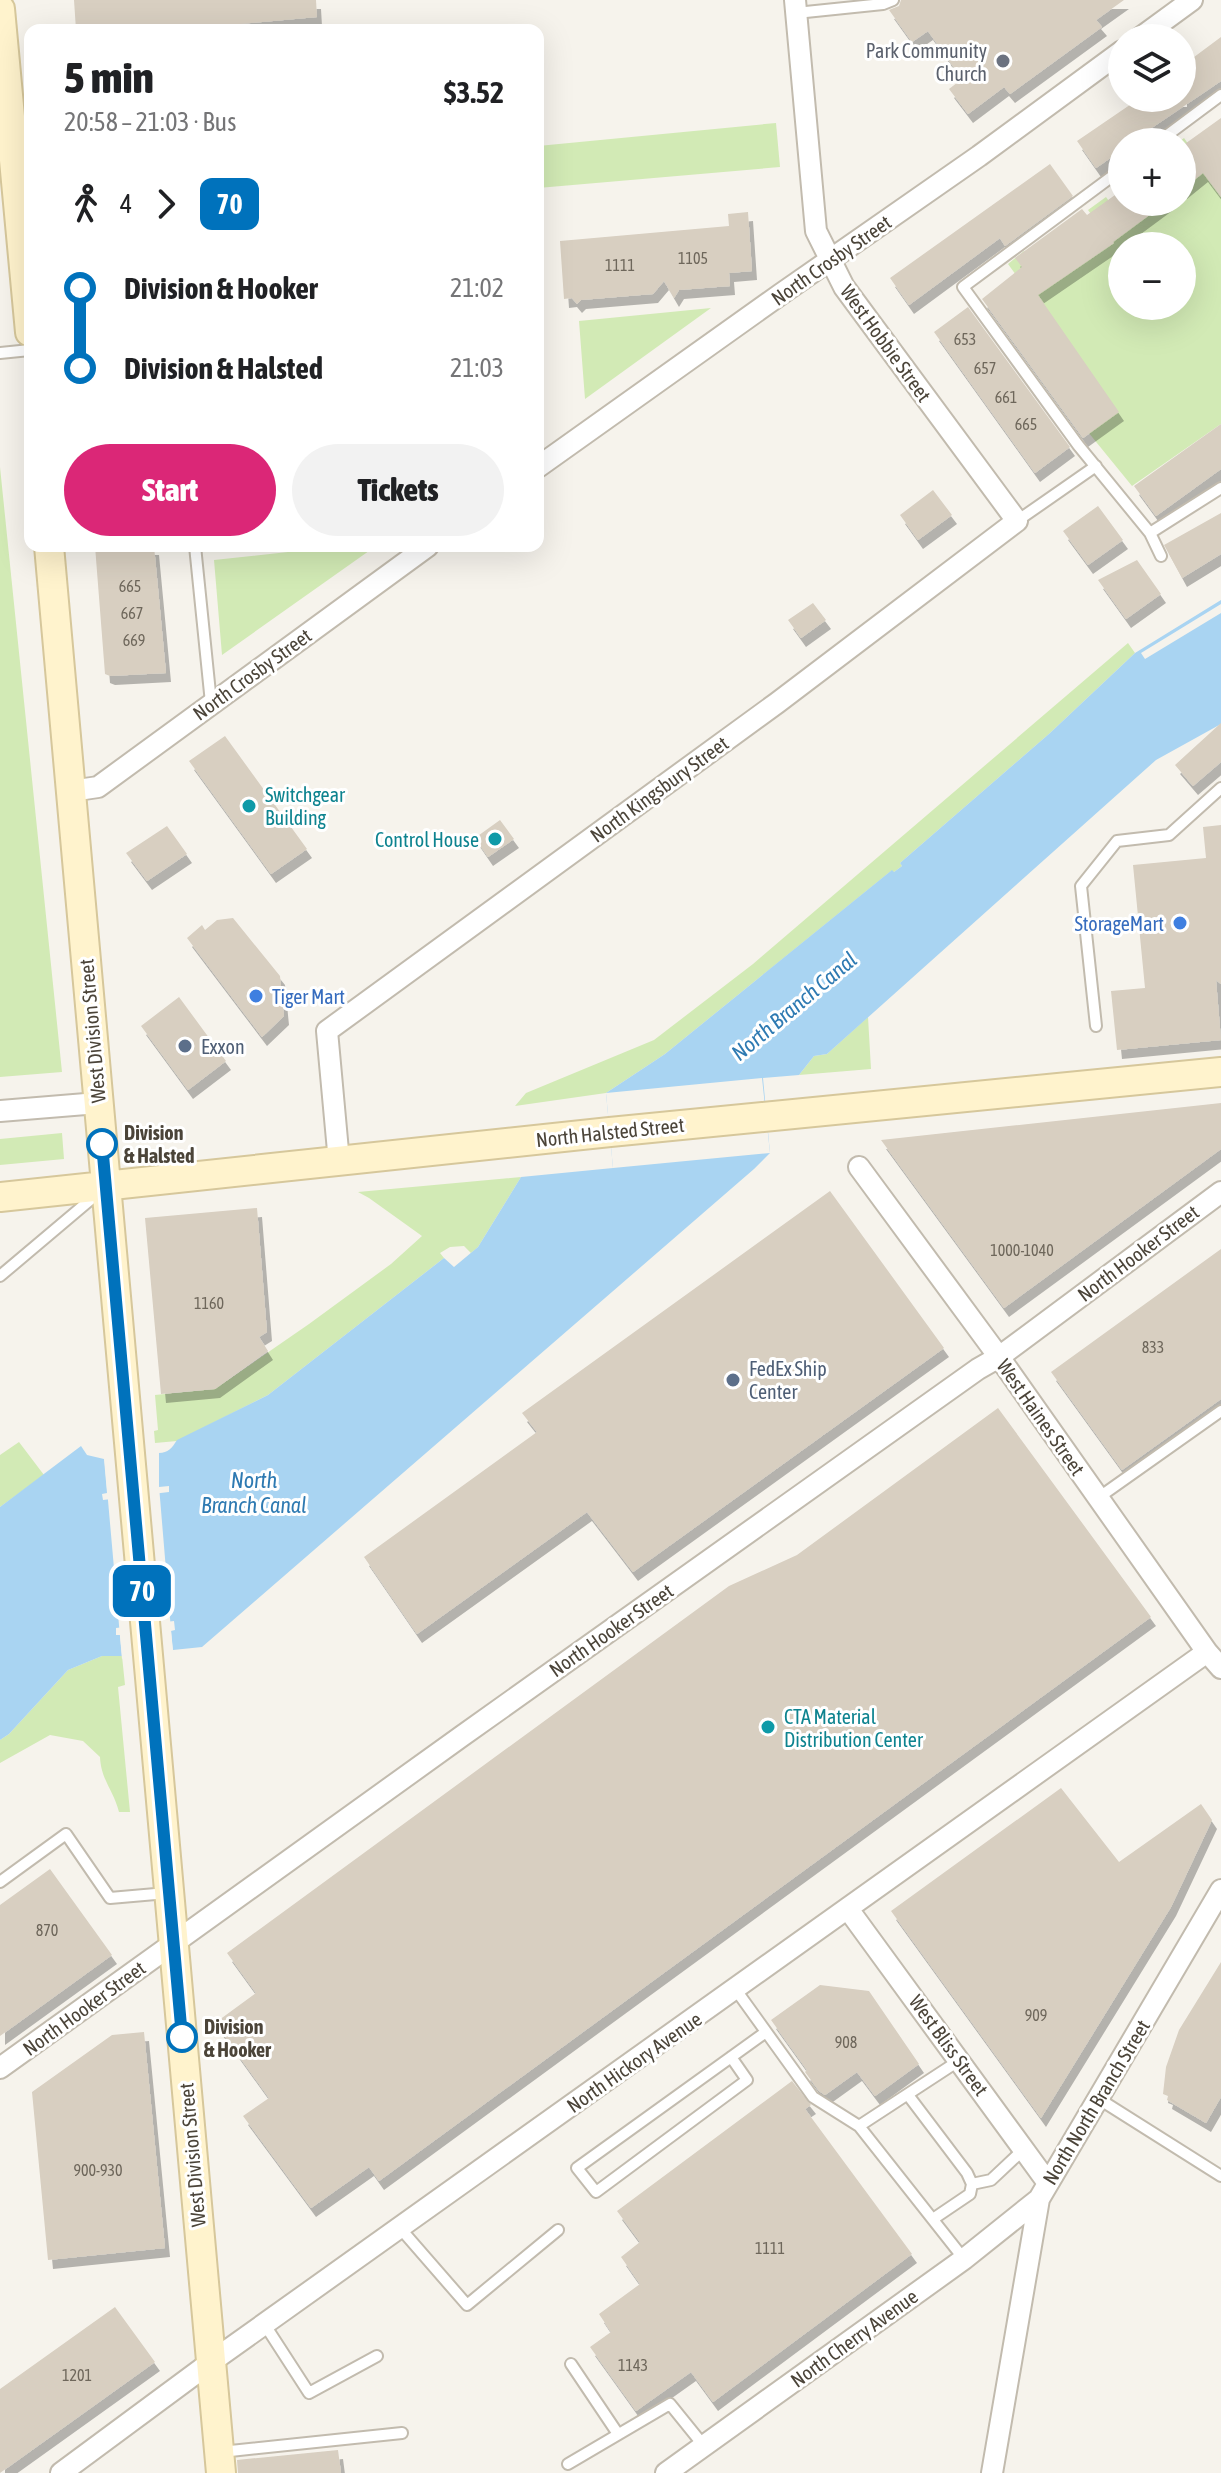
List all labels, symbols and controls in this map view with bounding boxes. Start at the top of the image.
map controls [1108,24,1196,320]
button: layers [1108,24,1196,112]
place label: Park Community Church [866,39,987,85]
text: 5 min [64,52,154,102]
marker: Park Community Church [994,52,1012,70]
text: $3.52 [444,75,504,109]
text: 20:58 – 21:03 · Bus [64,107,236,137]
button: + [1108,128,1196,216]
icon: walk [64,182,108,226]
icon: forward [144,182,188,226]
text: 70 [216,188,243,220]
text: 4 [120,189,132,219]
street label: North Crosby Street [767,210,895,310]
button: − [1108,232,1196,320]
house number: 1105 [678,249,708,267]
house number: 1111 [605,256,635,274]
text: Division & Hooker [124,271,318,305]
text: 21:02 [450,273,504,303]
street label: West Hobbie Street [836,280,936,406]
house number: 653 [954,330,976,348]
text: Division & Halsted [124,351,323,385]
text: 21:03 [450,353,504,383]
house number: 657 [974,359,996,377]
house number: 661 [995,388,1017,406]
house number: 665 [1015,415,1037,433]
button: Start [64,444,276,536]
button: Tickets [292,444,504,536]
house number: 665 [119,577,141,595]
house number: 667 [121,604,143,622]
street label: North Crosby Street [188,623,316,725]
house number: 669 [123,631,145,649]
street label: North Kingsbury Street [586,731,733,847]
place label: Switchgear Building [265,783,346,829]
marker: Switchgear Building [240,797,258,815]
place label: Control House [375,828,479,851]
marker: Control House [486,830,504,848]
place label: StorageMart [1074,912,1164,935]
marker: StorageMart [1171,914,1189,932]
water label: North Branch Canal [726,946,862,1066]
street label: West Division Street [74,958,110,1104]
place label: Tiger Mart [272,985,345,1008]
marker: Tiger Mart [247,987,265,1005]
place label: Exxon [201,1035,245,1058]
marker: Exxon [176,1037,194,1055]
street label: North Halsted Street [535,1113,686,1151]
place label: Division & Halsted [124,1121,194,1167]
marker: Division & Halsted [87,1129,117,1159]
street label: North Hooker Street [1073,1200,1203,1306]
house number: 1000-1040 [990,1241,1054,1259]
house number: 1160 [194,1294,224,1312]
house number: 833 [1142,1338,1164,1356]
street label: West Haines Street [992,1354,1090,1480]
place label: FedEx Ship Center [749,1357,827,1403]
marker: FedEx Ship Center [724,1371,742,1389]
water label: North Branch Canal [201,1467,307,1518]
line badge: 70 [106,1565,178,1617]
text: 70 [129,1575,155,1607]
street label: North Hooker Street [545,1579,677,1681]
place label: CTA Material Distribution Center [784,1705,924,1751]
marker: CTA Material Distribution Center [759,1718,777,1736]
house number: 870 [36,1921,58,1939]
street label: North Hooker Street [18,1956,150,2060]
street label: West Bliss Street [905,1990,993,2100]
house number: 909 [1025,2006,1047,2024]
street label: North Hickory Avenue [562,2007,706,2117]
place label: Division & Hooker [204,2015,272,2061]
street label: North North Branch Street [1038,2015,1154,2188]
marker: Division & Hooker [167,2022,197,2052]
house number: 908 [835,2033,857,2051]
street label: West Division Street [174,2082,210,2228]
house number: 900-930 [73,2161,123,2179]
house number: 1111 [755,2239,785,2257]
street label: North Cherry Avenue [786,2284,922,2392]
house number: 1143 [618,2356,648,2374]
house number: 1201 [62,2366,92,2384]

